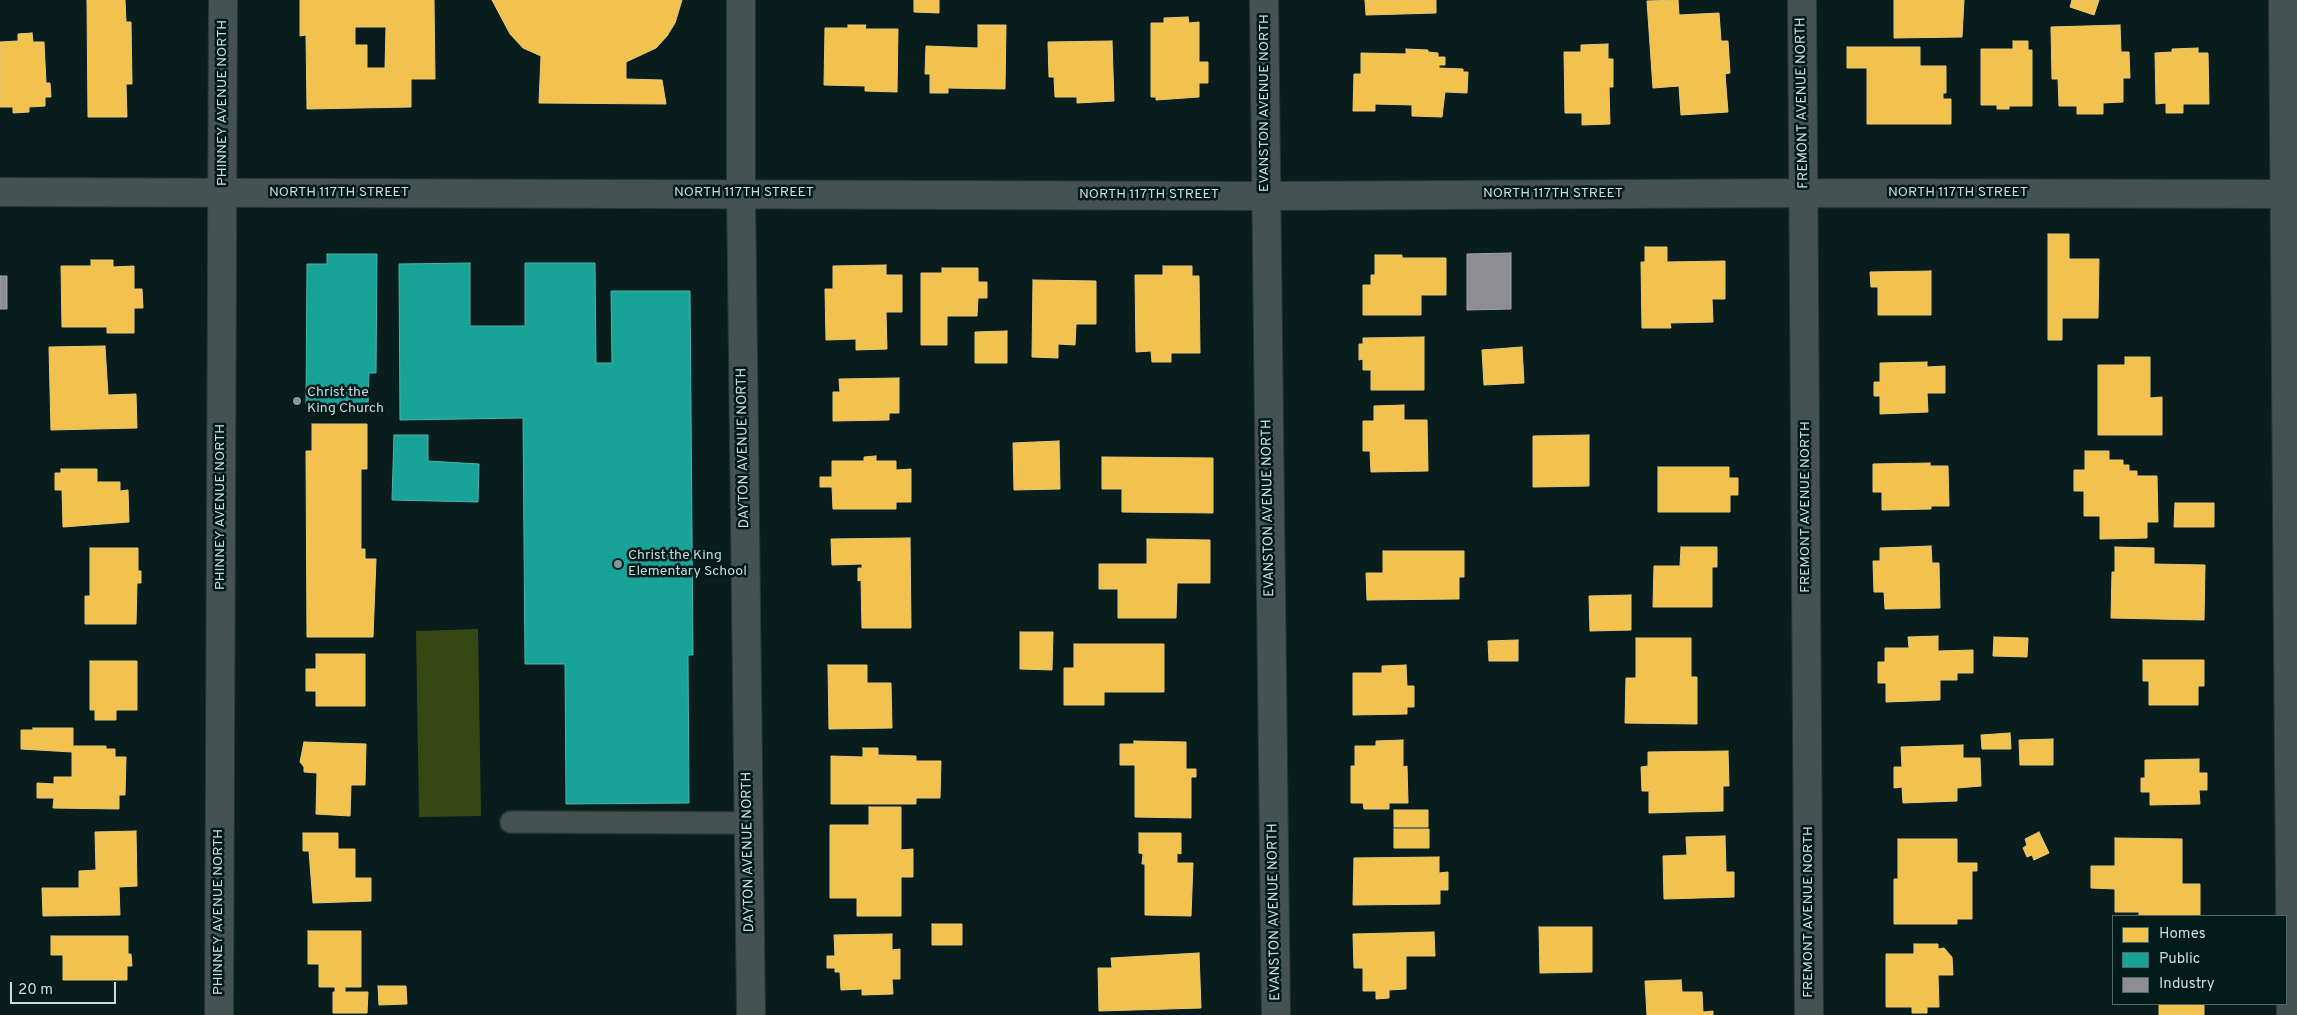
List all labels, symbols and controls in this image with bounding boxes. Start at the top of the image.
street label: EVANSTON AVENUE NORTH [1257,14,1273,192]
street label: FREMONT AVENUE NORTH [1793,17,1813,189]
street label: PHINNEY AVENUE NORTH [215,20,231,186]
street label: NORTH 117TH STREET [269,185,409,201]
street label: NORTH 117TH STREET [674,185,814,201]
street label: NORTH 117TH STREET [1888,185,2028,201]
street label: NORTH 117TH STREET [1483,186,1623,202]
street label: NORTH 117TH STREET [1079,187,1219,203]
street label: DAYTON AVENUE NORTH [734,368,754,528]
place label: Christ the King Church [307,385,384,418]
marker: Christ the King Church [291,395,303,407]
street label: EVANSTON AVENUE NORTH [1259,419,1279,597]
street label: FREMONT AVENUE NORTH [1798,421,1814,593]
street label: PHINNEY AVENUE NORTH [213,424,229,590]
place label: Christ the King Elementary School [628,548,747,580]
marker: Christ the King Elementary School [612,558,624,570]
street label: DAYTON AVENUE NORTH [739,772,759,932]
street label: EVANSTON AVENUE NORTH [1265,823,1285,1001]
street label: FREMONT AVENUE NORTH [1801,826,1817,998]
street label: PHINNEY AVENUE NORTH [211,829,227,995]
legend [2112,915,2287,1005]
text: Homes [2159,925,2206,944]
text: Public [2159,950,2200,969]
scale bar [12,972,119,1004]
text: Industry [2159,975,2215,994]
text: 20 m [18,981,53,1000]

